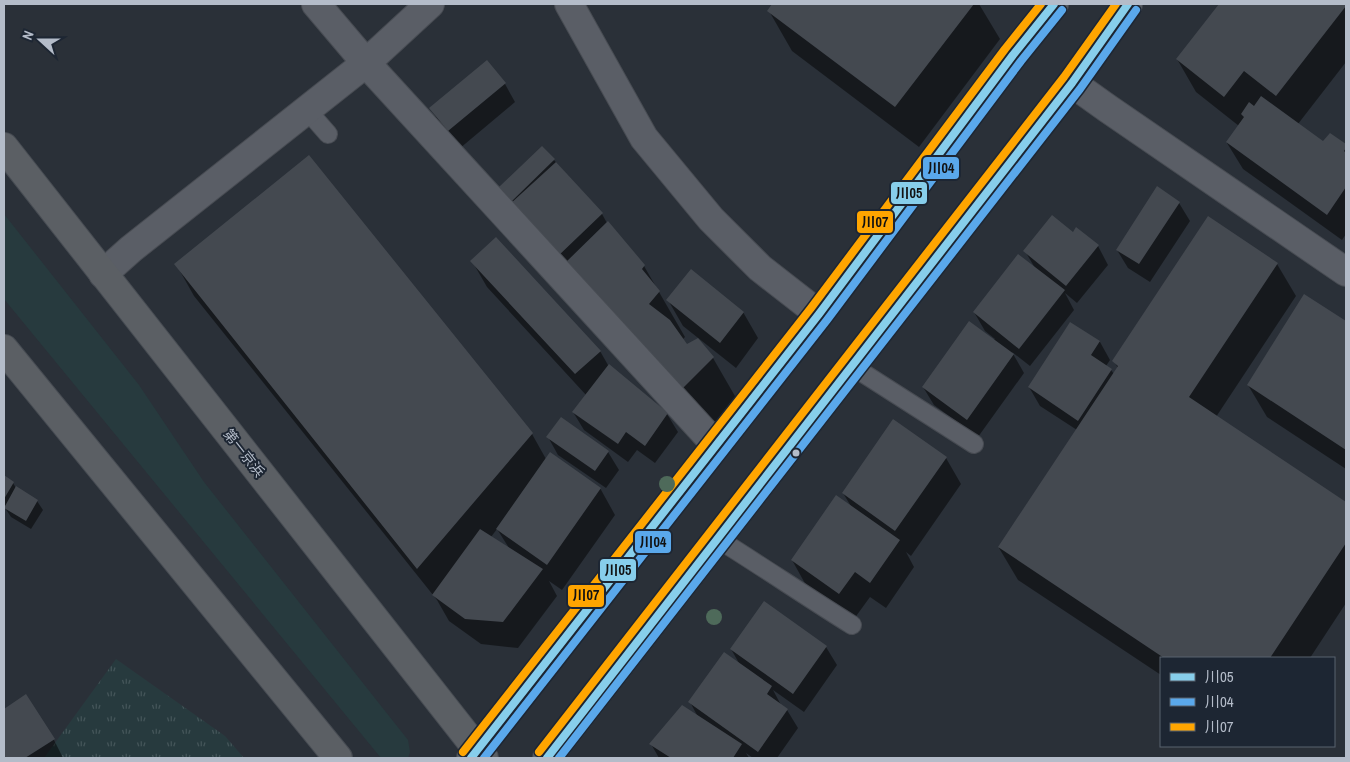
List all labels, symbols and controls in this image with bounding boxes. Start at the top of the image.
north arrow [15,15,65,65]
text: N [18,28,38,42]
line badge: 川04 [922,156,960,180]
text: 川04 [928,159,955,177]
line badge: 川05 [890,181,928,205]
text: 川05 [896,184,923,202]
line badge: 川07 [856,210,894,234]
text: 川07 [862,213,889,231]
street label: 第一京浜 [220,425,268,481]
unlabelled marker [791,448,801,458]
line badge: 川04 [634,530,672,554]
text: 川04 [640,533,667,551]
line badge: 川05 [599,558,637,582]
text: 川05 [605,561,632,579]
line badge: 川07 [567,584,605,608]
text: 川07 [573,586,600,604]
legend [1160,657,1335,747]
text: 川05 [1205,666,1234,687]
text: 川04 [1205,691,1234,712]
text: 川07 [1205,716,1234,737]

